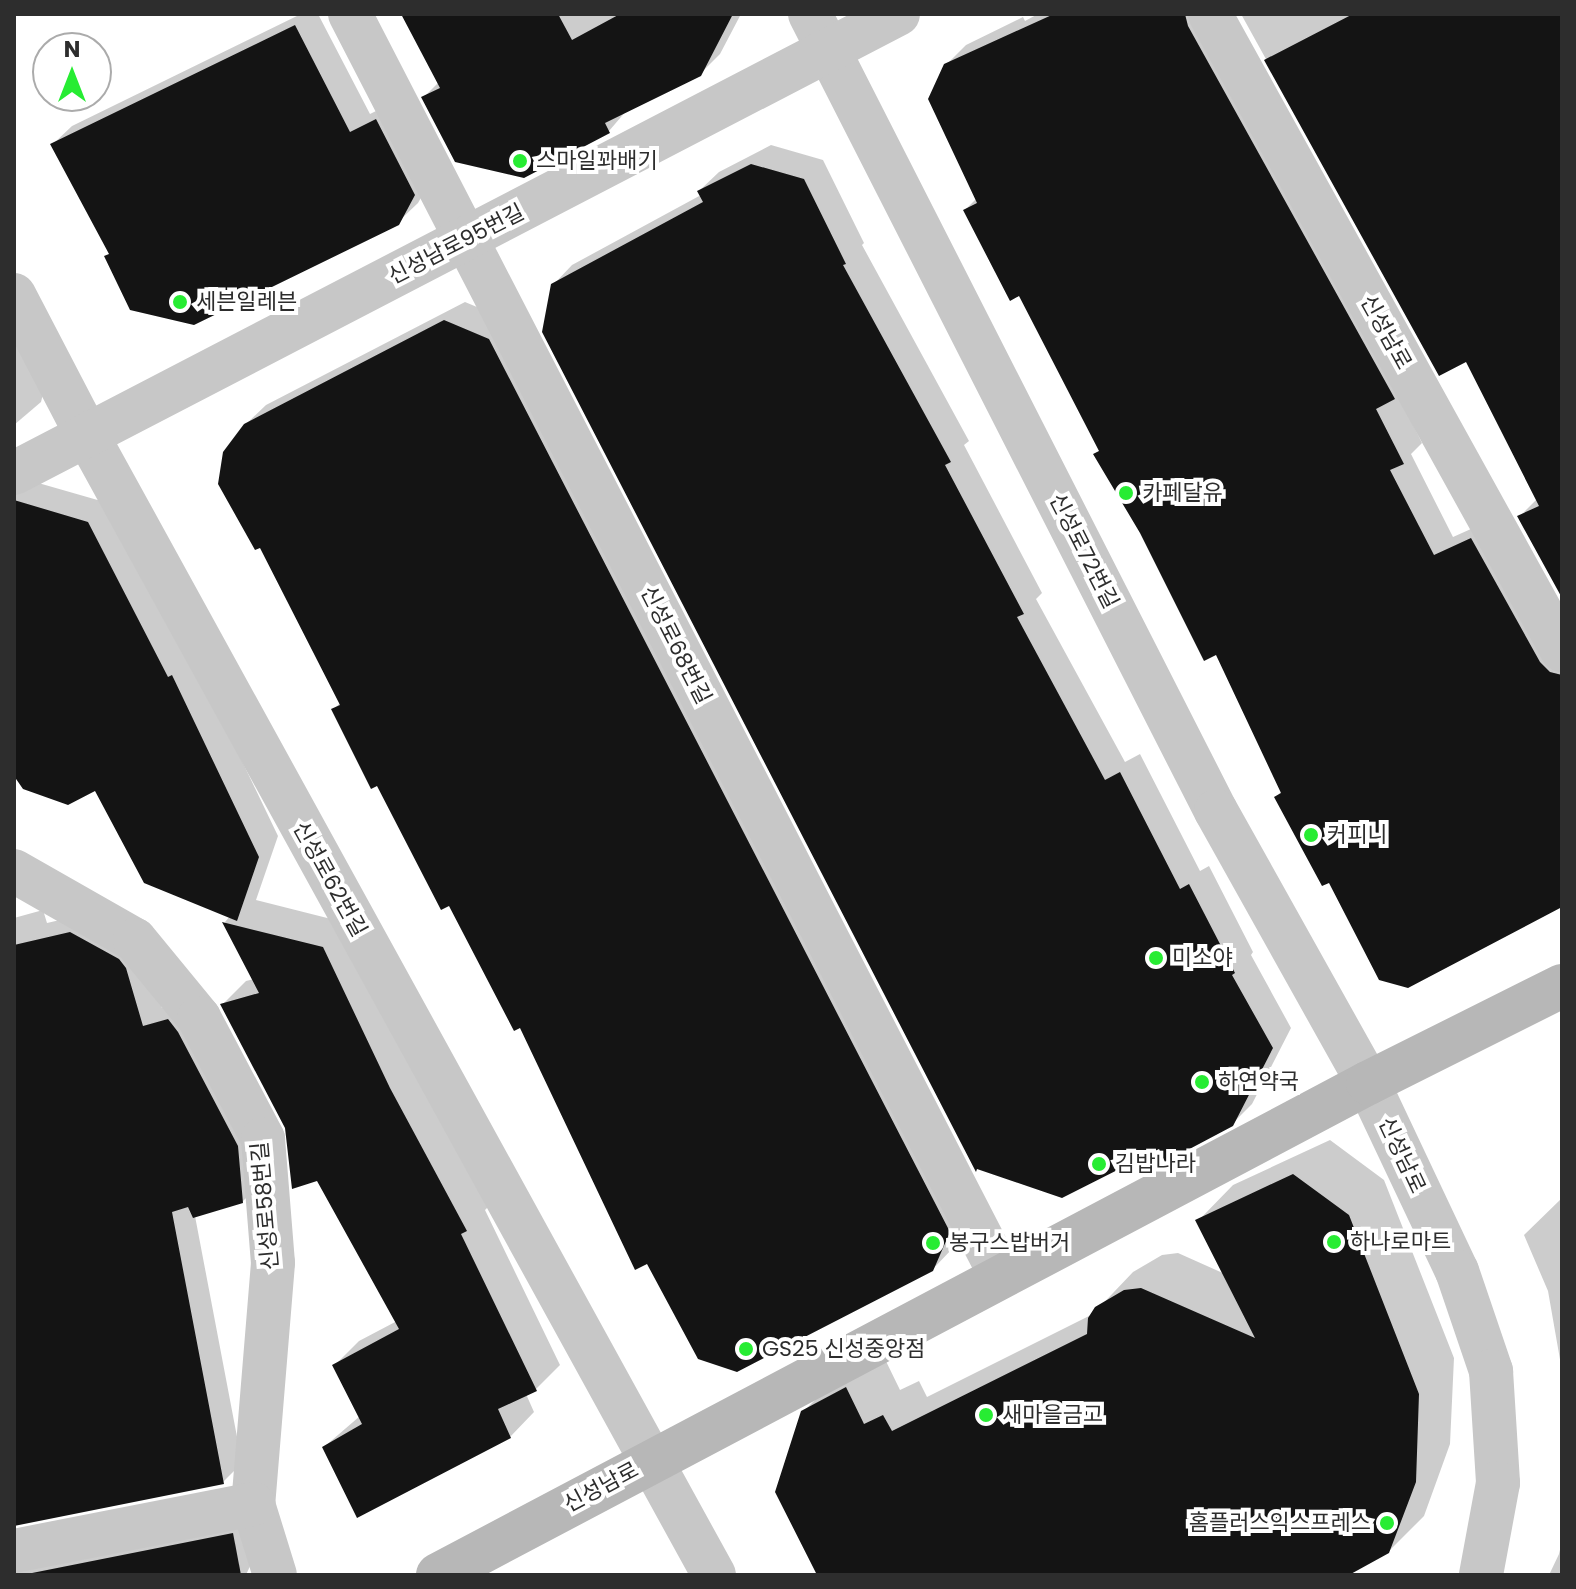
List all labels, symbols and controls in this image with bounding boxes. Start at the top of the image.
north arrow [32,32,112,112]
text: N [64,34,80,65]
place label: 스마일꽈배기 [536,148,657,174]
marker: 스마일꽈배기 [511,152,529,170]
street label: 신성남로95번길 [384,198,528,290]
place label: 세븐일레븐 [196,289,297,315]
street label: 신성남로 [1355,290,1417,374]
marker: 세븐일레븐 [171,293,189,311]
place label: 카페달유 [1142,480,1223,506]
marker: 카페달유 [1117,484,1135,502]
street label: 신성로72번길 [1044,489,1124,613]
street label: 신성로68번길 [635,582,717,708]
street label: 신성로62번길 [287,817,373,941]
place label: 커피니 [1327,822,1388,848]
marker: 커피니 [1302,826,1320,844]
place label: 미소야 [1172,945,1233,971]
marker: 미소야 [1147,949,1165,967]
place label: 하연약국 [1218,1069,1299,1095]
marker: 하연약국 [1193,1073,1211,1091]
street label: 신성남로 [1373,1113,1431,1197]
street label: 신성로58번길 [246,1141,284,1271]
place label: 김밥나라 [1115,1151,1196,1177]
marker: 김밥나라 [1090,1155,1108,1173]
place label: 하나로마트 [1350,1229,1451,1255]
place label: 봉구스밥버거 [949,1230,1070,1256]
marker: 하나로마트 [1325,1233,1343,1251]
marker: 봉구스밥버거 [924,1234,942,1252]
place label: GS25 신성중앙점 [762,1336,926,1362]
marker: GS25 신성중앙점 [737,1340,755,1358]
place label: 새마을금고 [1002,1402,1103,1428]
marker: 새마을금고 [977,1406,995,1424]
street label: 신성남로 [559,1456,643,1518]
place label: 홈플러스익스프레스 [1189,1510,1371,1536]
marker: 홈플러스익스프레스 [1378,1514,1396,1532]

